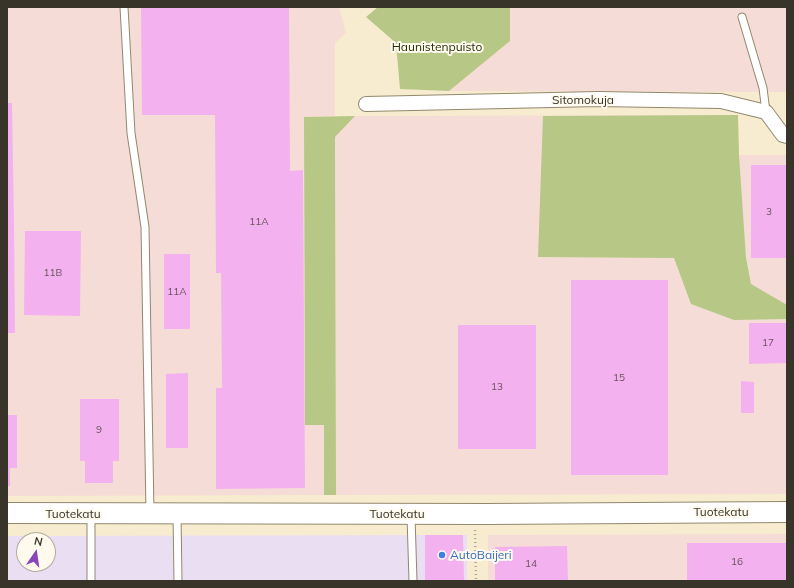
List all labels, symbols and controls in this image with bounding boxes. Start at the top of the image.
park label: Haunistenpuisto [392,40,482,54]
street label: Sitomokuja [552,93,614,107]
house number: 3 [766,206,772,218]
house number: 11A [249,216,269,228]
house number: 11B [44,267,62,279]
house number: 11A [167,286,187,298]
house number: 17 [762,337,774,349]
house number: 15 [613,372,625,384]
house number: 13 [491,381,503,393]
house number: 9 [96,424,102,436]
street label: Tuotekatu [693,505,749,519]
street label: Tuotekatu [45,507,101,521]
street label: Tuotekatu [369,507,425,521]
north arrow [16,532,56,572]
text: N [33,534,44,549]
place label: AutoBaijeri [450,548,512,562]
marker: AutoBaijeri [437,550,447,560]
house number: 16 [731,556,743,568]
house number: 14 [525,558,537,570]

